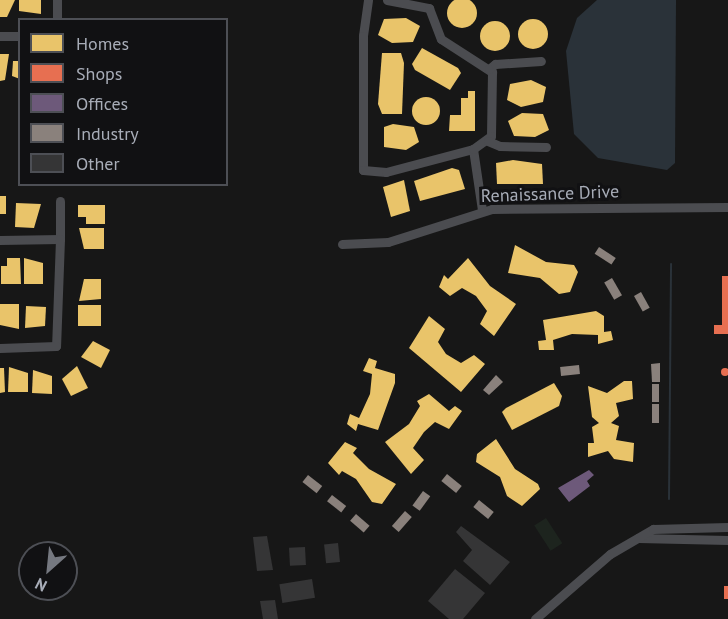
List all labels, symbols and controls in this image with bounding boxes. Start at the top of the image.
legend [18,18,228,186]
text: Homes [76,32,129,55]
text: Shops [76,62,122,85]
text: Offices [76,92,128,115]
text: Industry [76,122,139,145]
text: Other [76,152,120,175]
street label: Renaissance Drive [480,181,620,207]
north arrow [18,541,78,601]
text: N [32,574,50,597]

